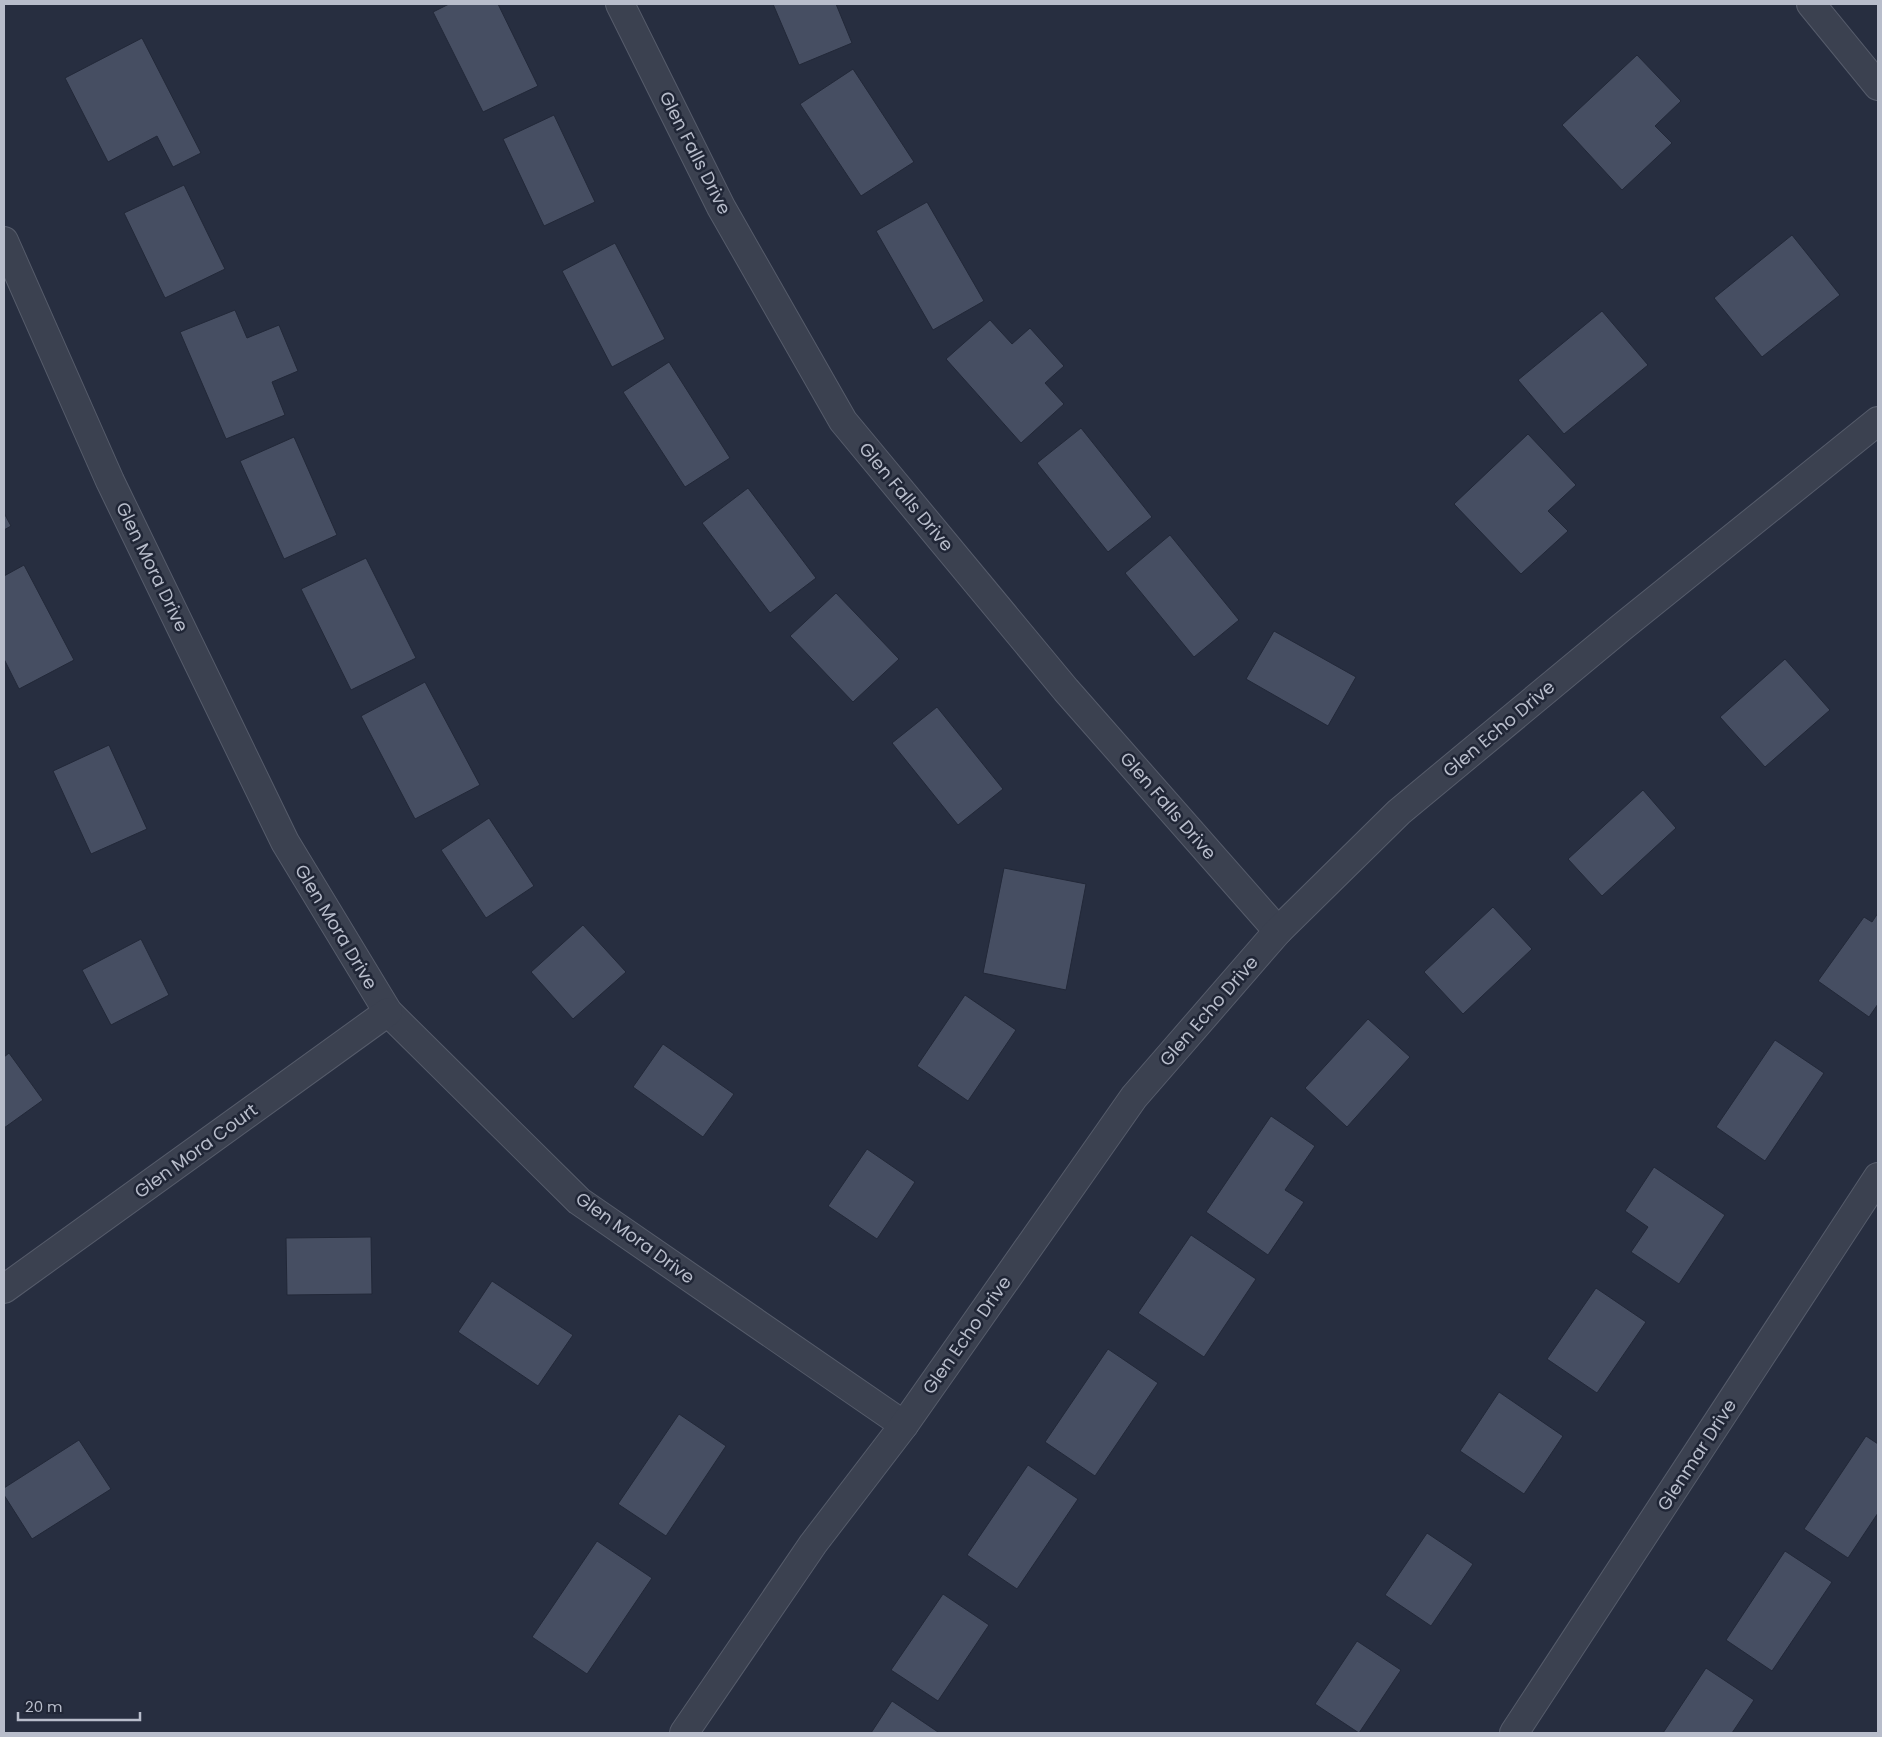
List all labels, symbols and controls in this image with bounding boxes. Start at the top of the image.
street label: Glen Falls Drive [654,87,737,219]
street label: Glen Falls Drive [853,437,959,557]
street label: Glen Mora Drive [110,498,195,636]
street label: Glen Echo Drive [1437,674,1560,783]
street label: Glen Falls Drive [1115,746,1222,865]
street label: Glen Mora Drive [289,860,384,994]
street label: Glen Echo Drive [1154,950,1264,1071]
street label: Glen Mora Court [129,1097,262,1204]
street label: Glen Mora Drive [571,1186,700,1289]
street label: Glen Echo Drive [916,1271,1017,1399]
street label: Glenmar Drive [1651,1394,1742,1515]
scale bar [18,1690,140,1722]
text: 20 m [25,1696,63,1717]

